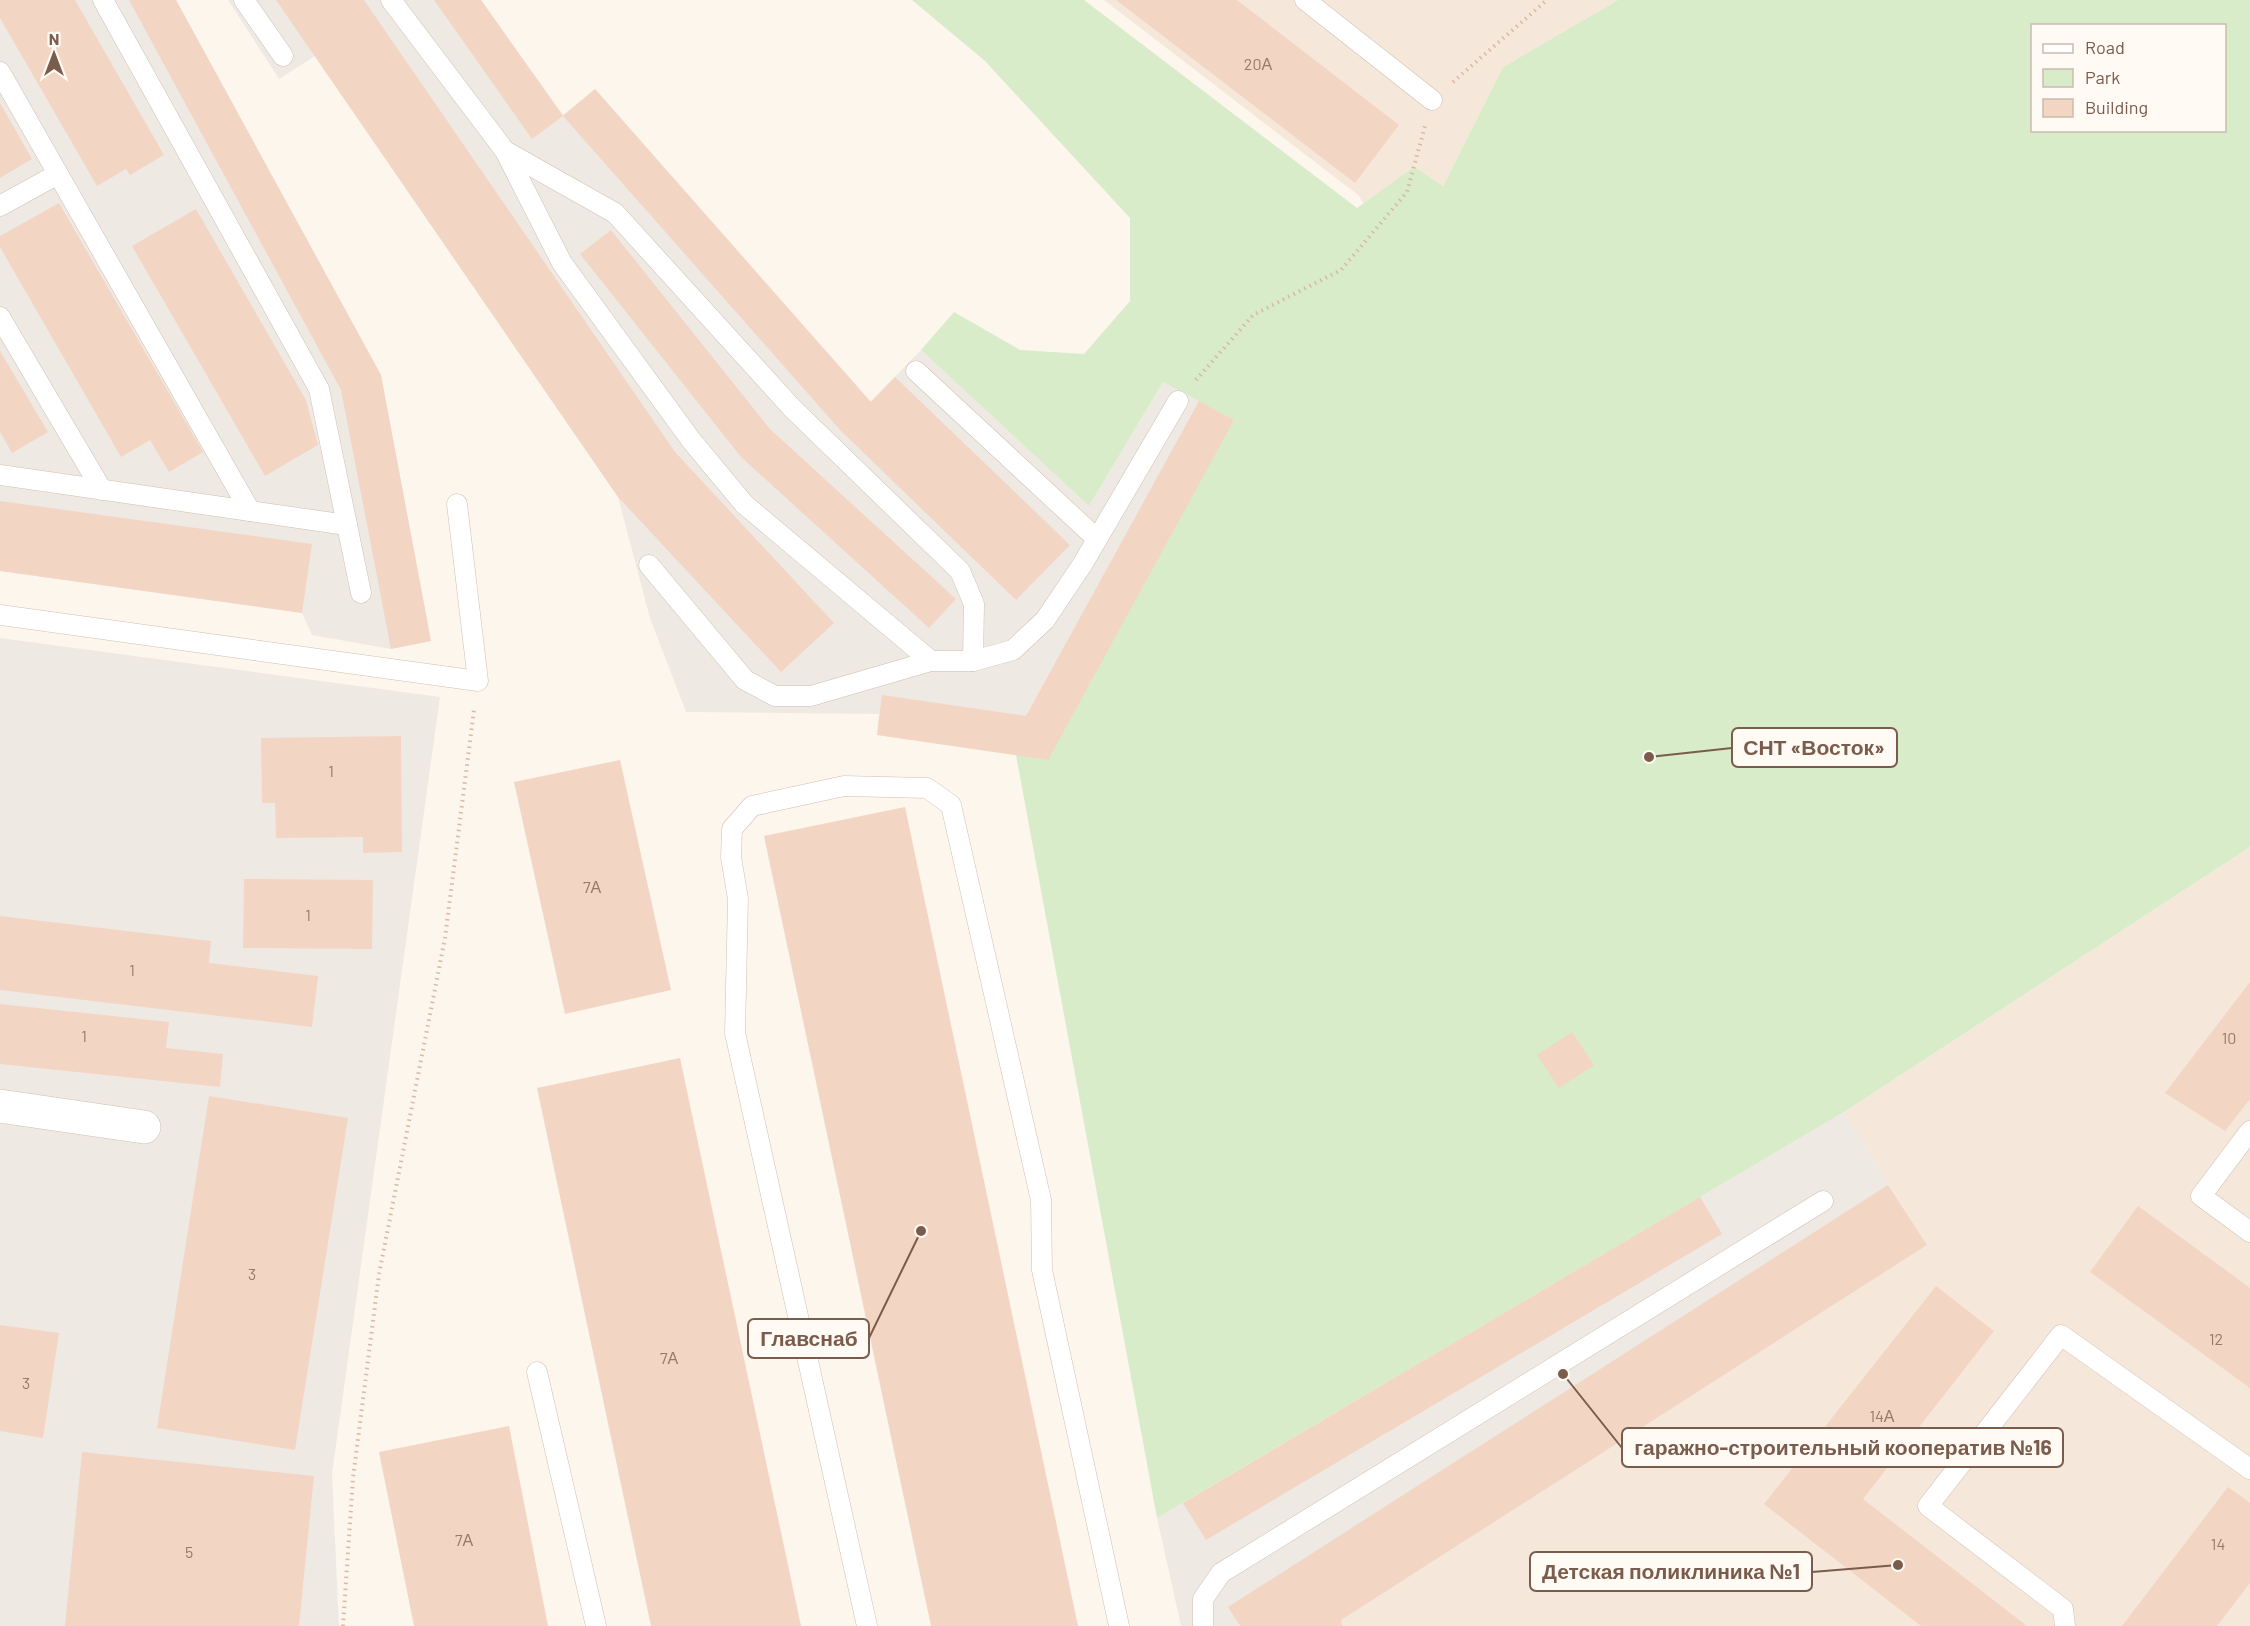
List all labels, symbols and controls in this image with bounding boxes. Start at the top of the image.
north arrow [24,24,84,84]
legend [2031,24,2226,132]
text: N [49,29,59,48]
text: Road [2085,36,2125,58]
house number: 20А [1244,54,1272,73]
text: Park [2085,66,2120,88]
text: Building [2085,96,2148,118]
callout: СНТ «Восток» [1732,728,1897,767]
text: СНТ «Восток» [1743,734,1885,759]
house number: 1 [328,761,334,780]
house number: 7А [583,877,601,896]
house number: 1 [305,905,311,924]
house number: 1 [129,960,135,979]
house number: 1 [81,1026,87,1045]
house number: 10 [2222,1028,2236,1047]
house number: 3 [248,1264,256,1283]
callout: Главснаб [748,1319,869,1358]
text: Главснаб [760,1325,858,1350]
house number: 12 [2209,1329,2223,1348]
house number: 7А [660,1348,678,1367]
house number: 3 [22,1373,30,1392]
house number: 14А [1869,1406,1895,1425]
callout: гаражно-строительный кооператив №16 [1622,1428,2063,1467]
text: гаражно-строительный кооператив №16 [1634,1434,2052,1459]
house number: 7А [455,1530,473,1549]
house number: 14 [2211,1534,2225,1553]
house number: 5 [185,1542,193,1561]
callout: Детская поликлиника №1 [1530,1552,1812,1591]
text: Детская поликлиника №1 [1542,1558,1800,1583]

